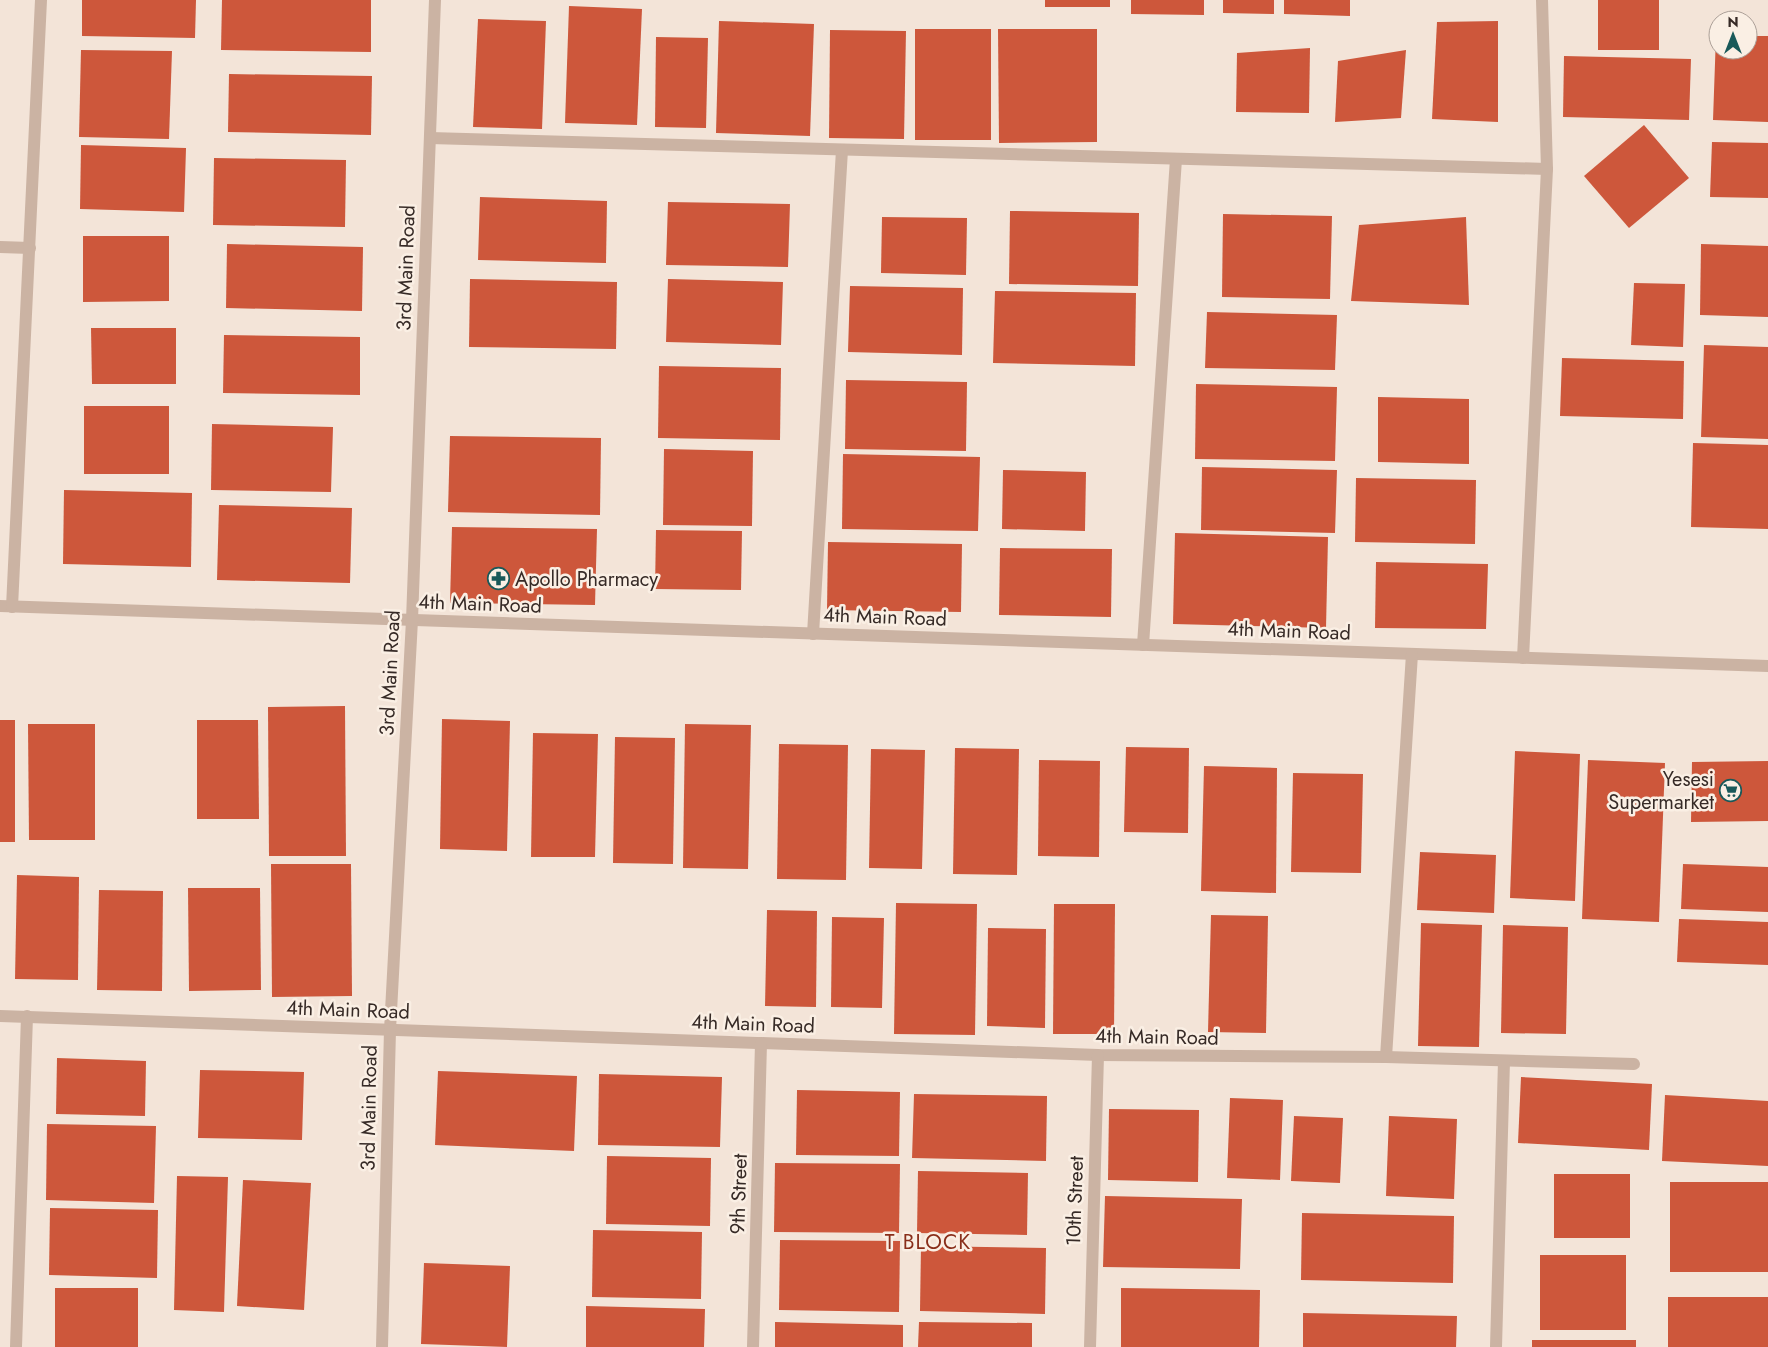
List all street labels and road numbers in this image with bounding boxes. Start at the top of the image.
street label: 3rd Main Road [389,205,423,331]
street label: 4th Main Road [418,587,542,621]
street label: 4th Main Road [823,600,947,634]
street label: 3rd Main Road [372,609,408,737]
street label: 4th Main Road [1227,614,1351,648]
street label: 4th Main Road [286,993,410,1027]
street label: 4th Main Road [691,1007,815,1041]
street label: 4th Main Road [1095,1021,1219,1053]
street label: 3rd Main Road [353,1045,385,1171]
street label: 9th Street [723,1153,755,1235]
street label: 10th Street [1059,1155,1091,1246]

